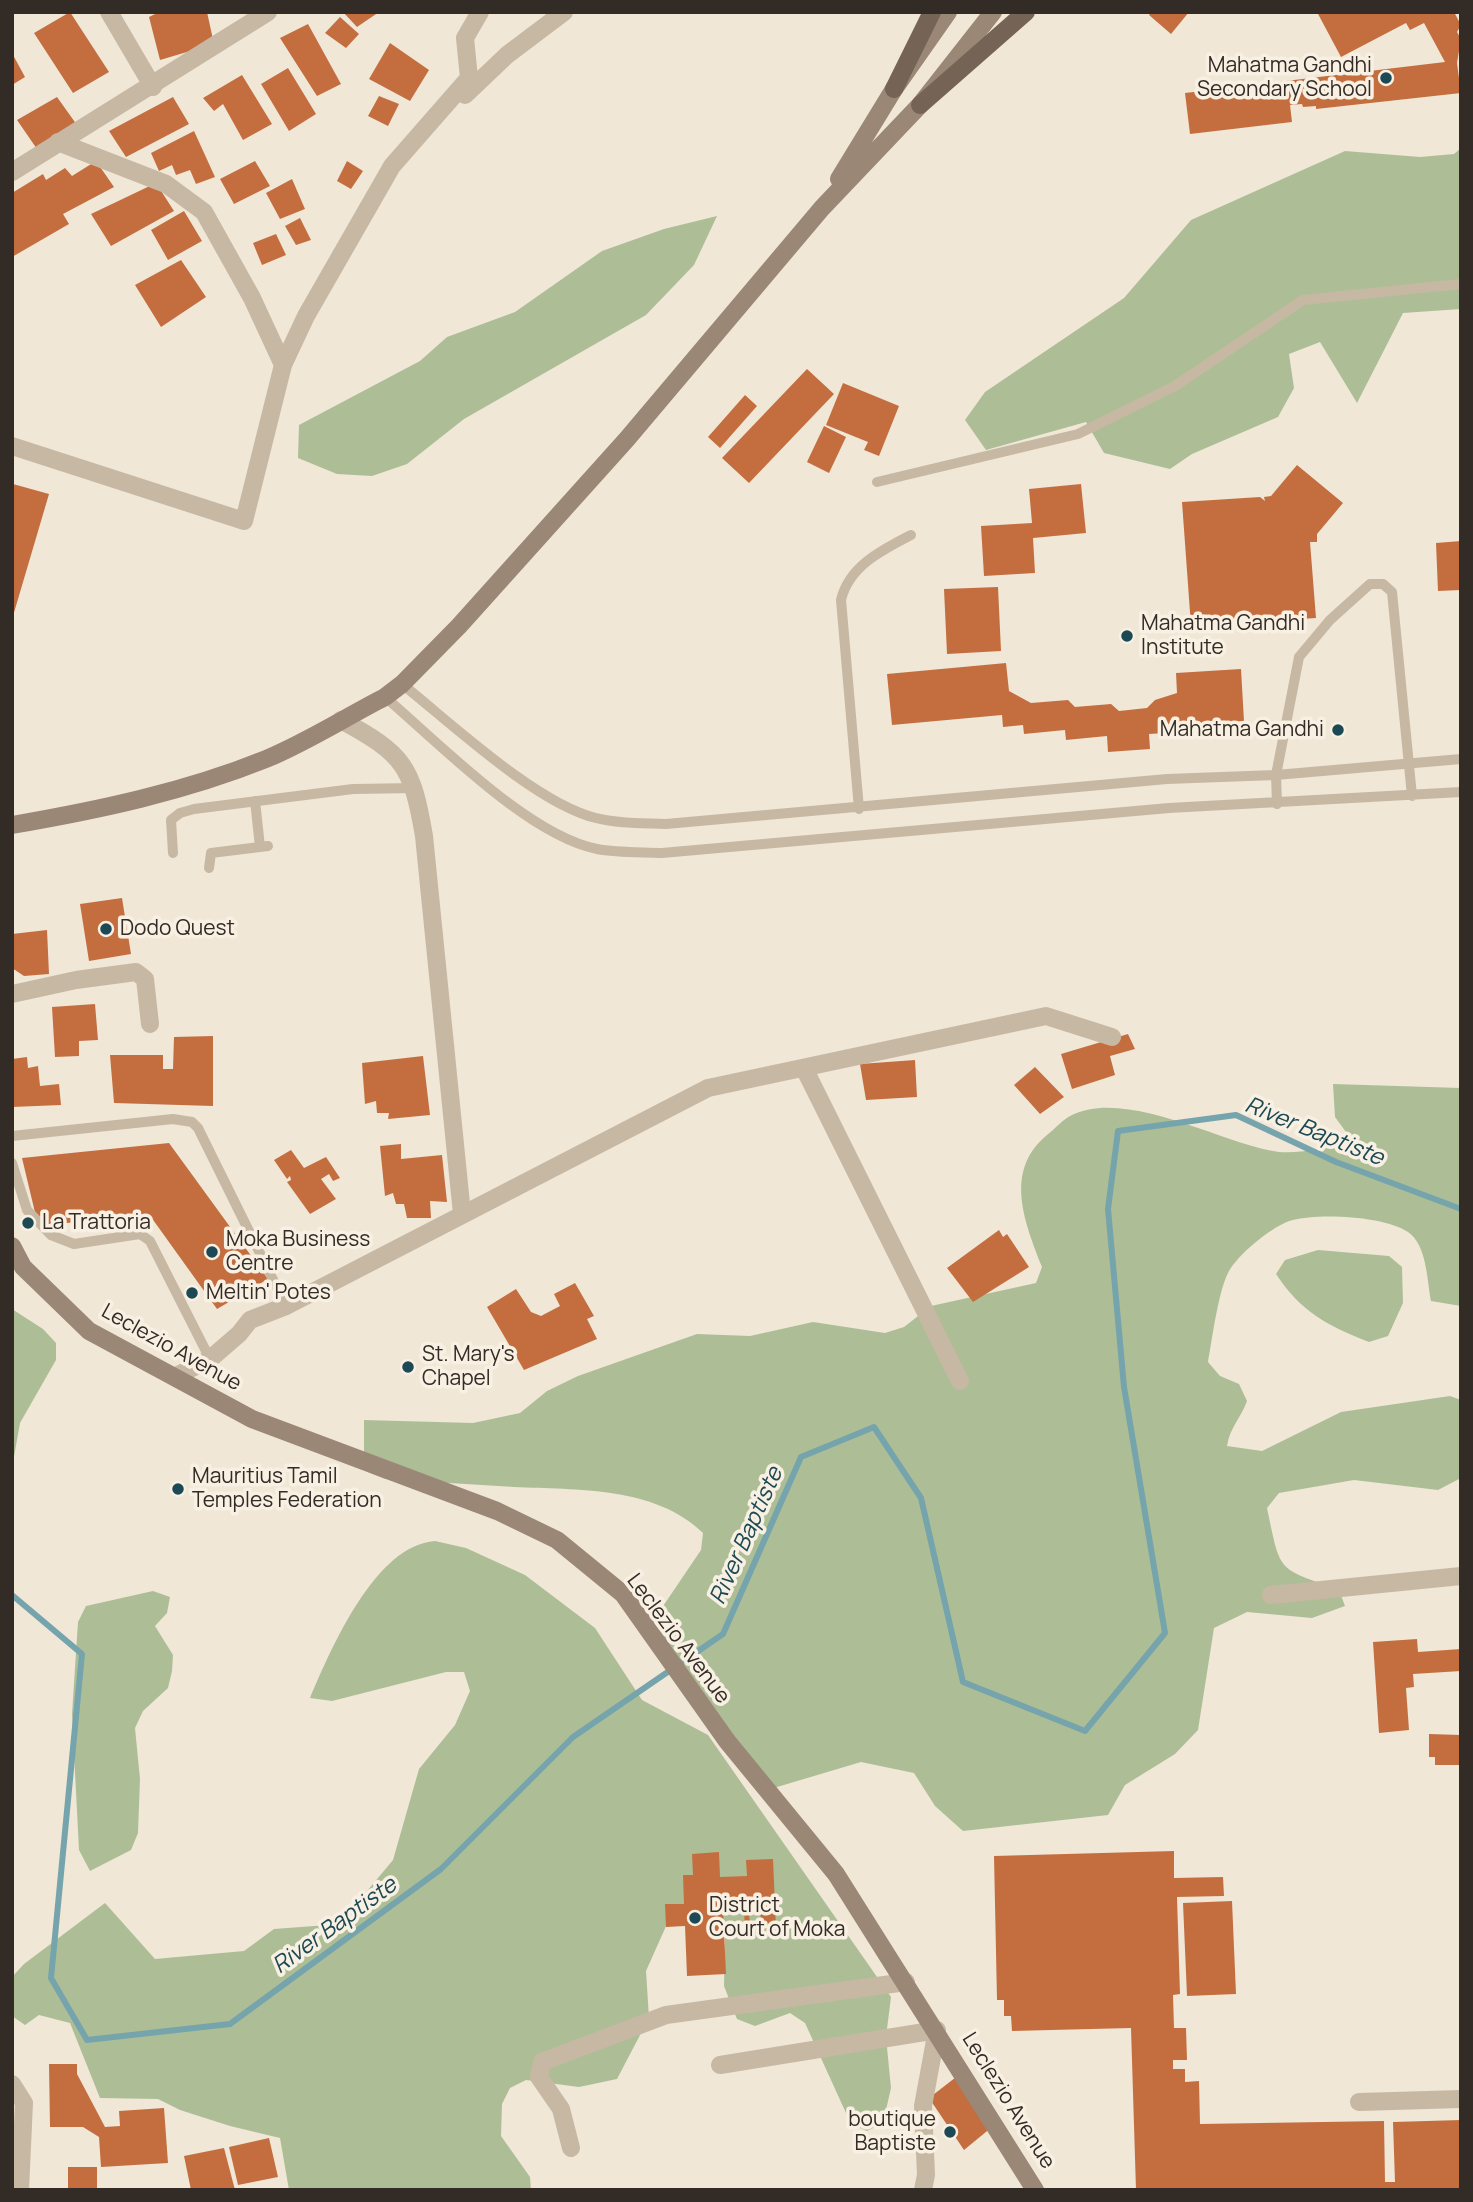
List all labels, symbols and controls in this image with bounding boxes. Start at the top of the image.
place label: Mahatma Gandhi Secondary School [1197,53,1372,103]
marker: Mahatma Gandhi Secondary School [1378,70,1394,86]
place label: Mahatma Gandhi Institute [1141,611,1305,661]
marker: Mahatma Gandhi Institute [1119,628,1135,644]
place label: Mahatma Gandhi [1160,717,1324,743]
marker: Mahatma Gandhi [1330,722,1346,738]
place label: Dodo Quest [120,916,235,942]
marker: Dodo Quest [98,921,114,937]
water label: River Baptiste [1241,1092,1387,1172]
place label: La Trattoria [42,1210,151,1236]
marker: La Trattoria [20,1215,36,1231]
place label: Moka Business Centre [226,1227,370,1277]
marker: Moka Business Centre [204,1244,220,1260]
place label: Meltin' Potes [206,1280,331,1306]
marker: Meltin' Potes [184,1285,200,1301]
street label: Leclezio Avenue [97,1299,245,1397]
place label: St. Mary's Chapel [422,1342,515,1392]
marker: St. Mary's Chapel [400,1359,416,1375]
water label: River Baptiste [705,1463,789,1609]
place label: Mauritius Tamil Temples Federation [192,1464,382,1514]
marker: Mauritius Tamil Temples Federation [170,1481,186,1497]
street label: Leclezio Avenue [621,1569,735,1709]
water label: River Baptiste [268,1872,402,1980]
place label: District Court of Moka [709,1893,845,1943]
marker: District Court of Moka [687,1910,703,1926]
street label: Leclezio Avenue [956,2028,1060,2174]
place label: boutique Baptiste [848,2107,936,2157]
marker: boutique Baptiste [942,2124,958,2140]

